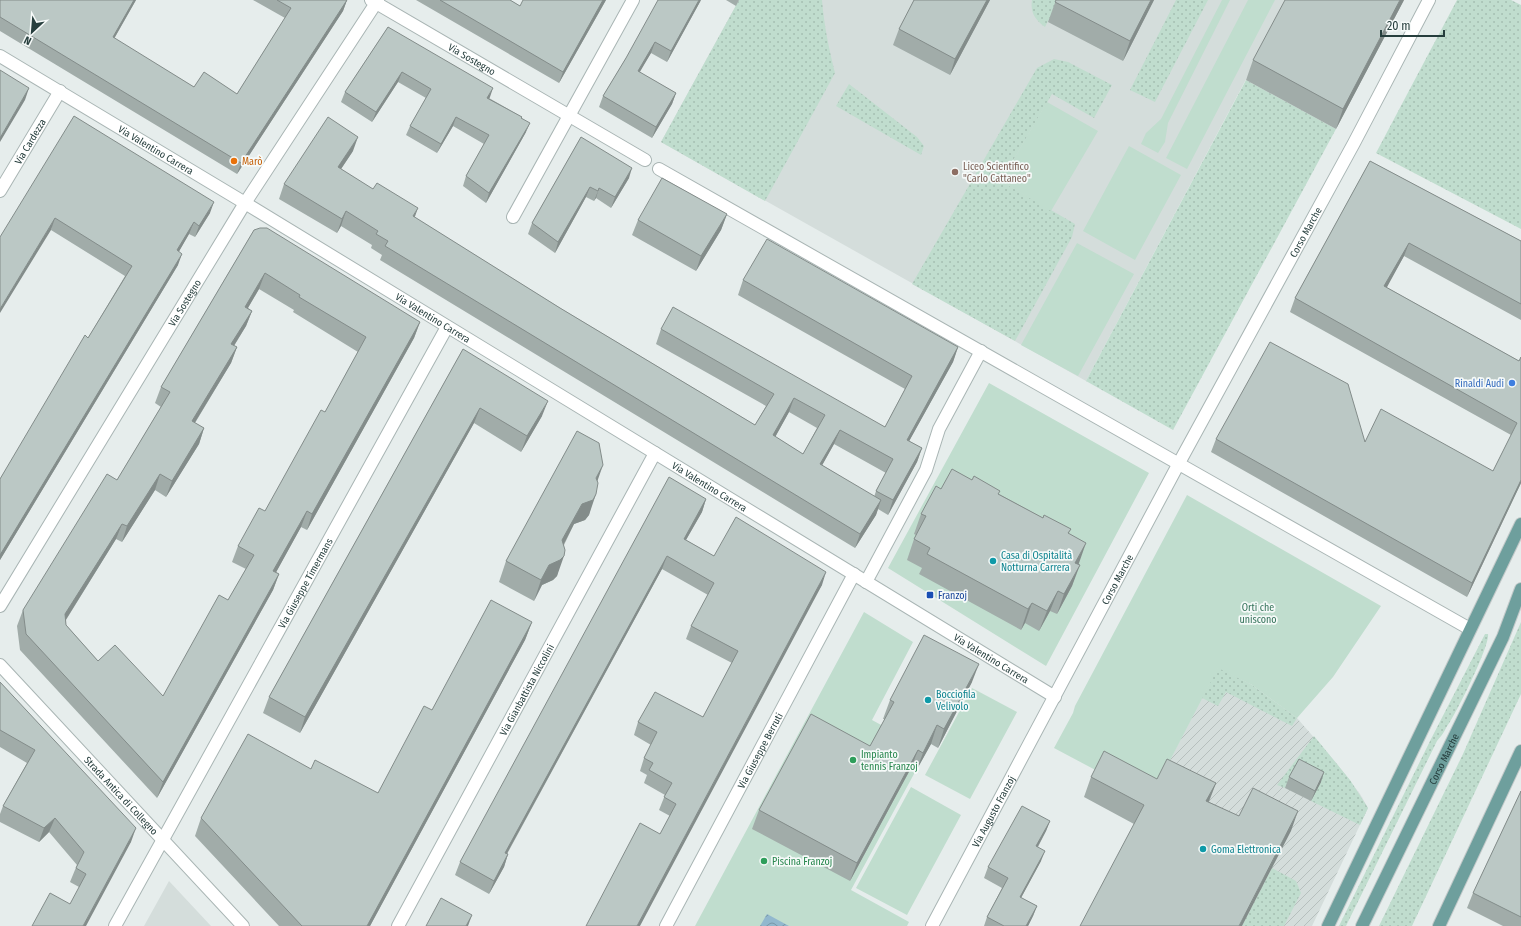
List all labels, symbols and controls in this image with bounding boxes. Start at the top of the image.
north arrow [12,12,52,52]
scale bar [1381,12,1444,38]
text: 20 m [1387,19,1411,33]
text: N [22,33,34,48]
street label: Via Sostegno [446,41,497,78]
street label: Via Cardezza [12,117,49,167]
street label: Via Valentino Carrera [116,123,195,178]
marker: Marò [229,156,239,166]
place label: Marò [242,156,262,168]
place label: Liceo Scientifico "Carlo Cattaneo" [963,161,1031,185]
marker: Liceo Scientifico "Carlo Cattaneo" [950,167,960,177]
street label: Corso Marche [1288,205,1325,260]
street label: Via Sostegno [166,278,204,329]
street label: Via Valentino Carrera [393,291,472,346]
place label: Rinaldi Audi [1455,378,1504,390]
marker: Rinaldi Audi [1507,378,1517,388]
street label: Via Valentino Carrera [669,460,749,515]
street label: Via Giuseppe Timermans [276,537,336,631]
place label: Casa di Ospitalità Notturna Carrera [1001,550,1072,574]
street label: Corso Marche [1100,553,1136,607]
marker: Casa di Ospitalità Notturna Carrera [988,556,998,566]
marker: Franzoj [925,590,935,600]
place label: Franzoj [938,590,967,602]
park label: Orti che uniscono [1239,602,1277,626]
street label: Via Valentino Carrera [951,632,1031,687]
street label: Via Gianbattista Niccolini [498,642,557,738]
place label: Bocciofila Velivolo [936,689,976,713]
marker: Bocciofila Velivolo [923,695,933,705]
street label: Via Giuseppe Berruti [736,711,786,791]
street label: Corso Marche [1427,732,1462,787]
place label: Impianto tennis Franzoj [861,749,918,773]
street label: Strada Antica di Collegno [81,754,160,838]
marker: Impianto tennis Franzoj [848,755,858,765]
street label: Via Augusto Franzoj [970,774,1018,850]
marker: Goma Elettronica [1198,844,1208,854]
place label: Goma Elettronica [1211,844,1281,856]
marker: Piscina Franzoj [759,856,769,866]
place label: Piscina Franzoj [772,856,832,868]

